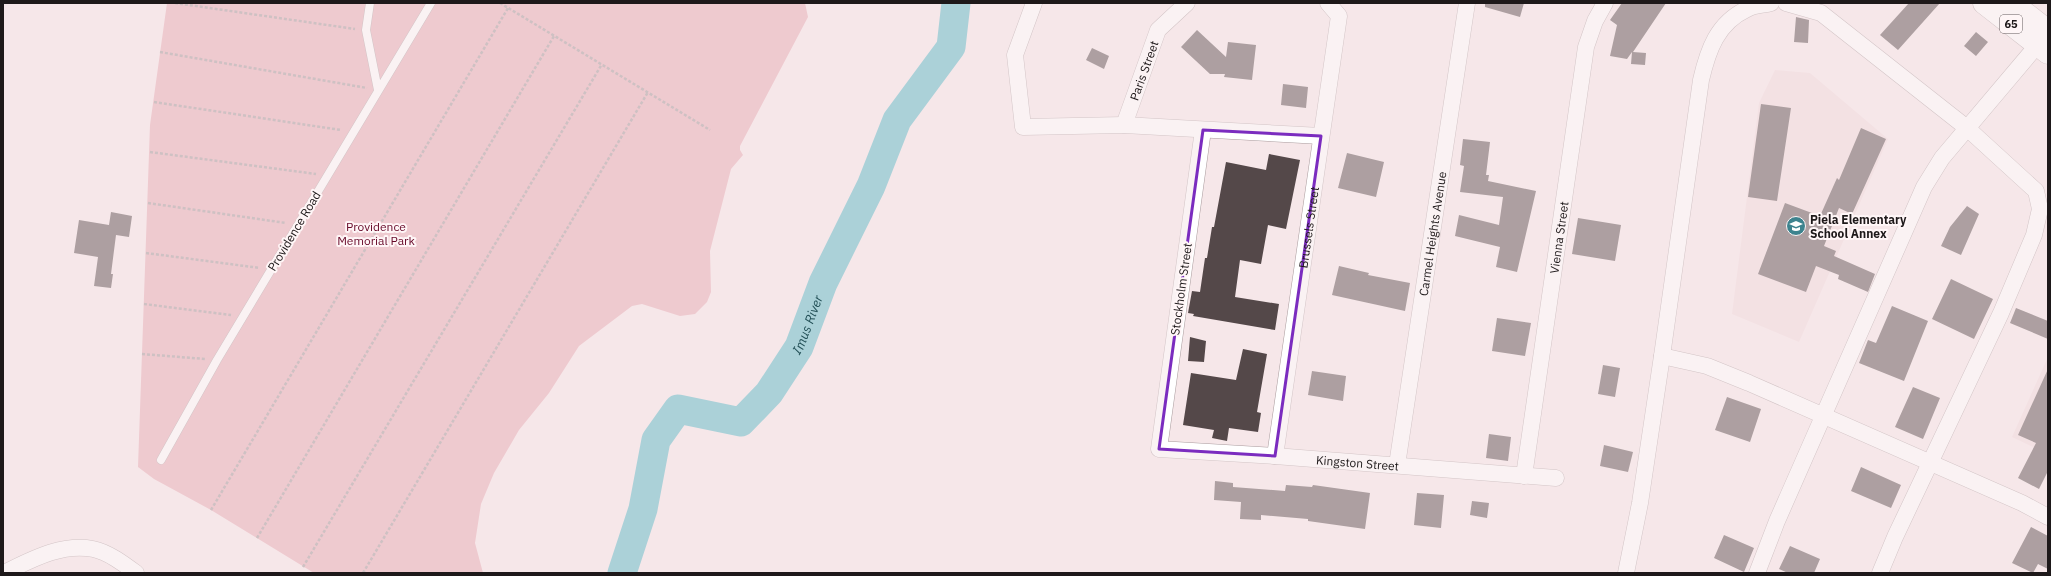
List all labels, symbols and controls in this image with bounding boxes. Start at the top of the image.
road number: 65 [2000,15,2022,33]
street label: Paris Street [1126,38,1161,102]
street label: Carmel Heights Avenue [1415,170,1449,297]
street label: Brussels Street [1295,186,1322,269]
street label: Providence Road [264,188,324,274]
street label: Vienna Street [1546,200,1571,275]
place label: Piela Elementary School Annex [1810,212,1907,241]
school or university icon: Piela Elementary School Annex [1785,215,1807,237]
park label: Providence Memorial Park [337,219,416,248]
street label: Stockholm Street [1167,242,1195,336]
water label: Imus River [788,292,827,358]
street label: Kingston Street [1316,452,1400,473]

